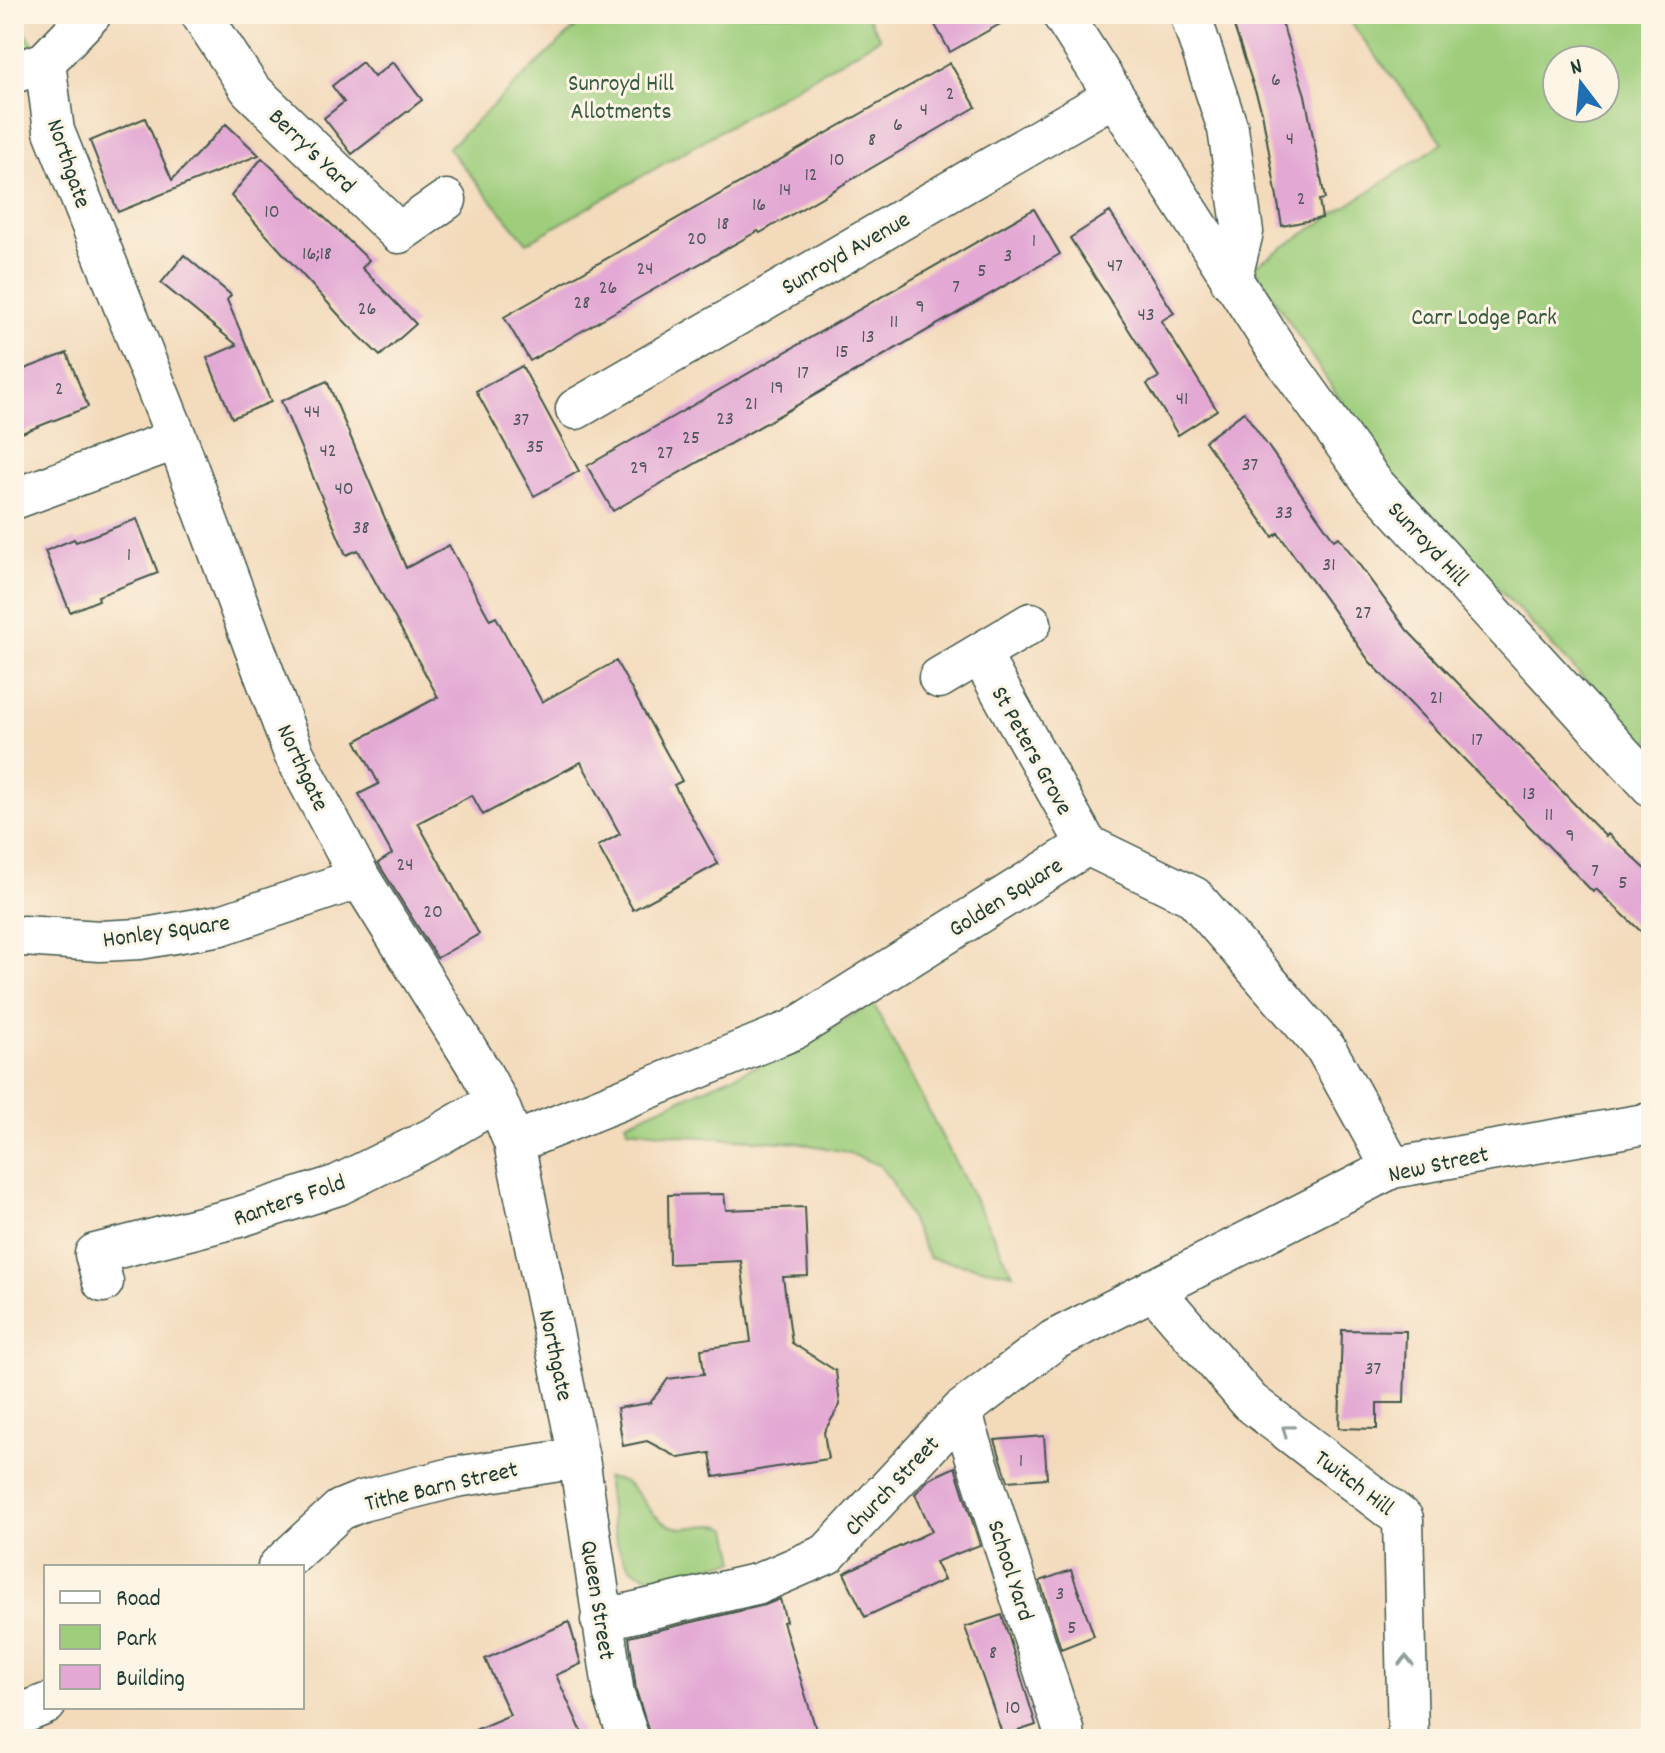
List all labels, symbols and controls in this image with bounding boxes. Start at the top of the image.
north arrow [1541,44,1621,124]
text: N [1567,52,1586,85]
house number: 6 [1271,67,1281,95]
park label: Sunroyd Hill Allotments [568,68,674,130]
house number: 2 [946,81,954,109]
house number: 4 [920,97,928,125]
street label: Berry's Yard [260,102,362,203]
house number: 6 [893,112,903,140]
street label: Northgate [36,115,98,213]
house number: 4 [1286,126,1294,154]
house number: 8 [868,127,876,155]
house number: 10 [829,147,845,175]
house number: 12 [804,162,818,190]
house number: 14 [779,177,791,205]
house number: 2 [1297,186,1305,214]
house number: 16 [752,192,766,220]
house number: 10 [264,199,280,227]
street label: Sunroyd Avenue [776,204,917,305]
house number: 18 [717,211,729,239]
house number: 20 [687,226,707,254]
house number: 1 [1032,228,1036,256]
house number: 16;18 [302,241,332,269]
house number: 3 [1004,243,1012,271]
house number: 47 [1107,253,1123,281]
house number: 24 [636,256,654,284]
house number: 5 [977,258,987,286]
house number: 7 [952,274,960,302]
house number: 26 [599,275,617,303]
house number: 28 [574,290,590,318]
house number: 9 [915,294,925,322]
house number: 26 [358,296,376,324]
house number: 43 [1137,302,1155,330]
park label: Carr Lodge Park [1411,302,1557,336]
house number: 11 [890,309,898,337]
house number: 13 [861,324,875,352]
house number: 15 [835,339,849,367]
house number: 17 [797,360,809,388]
house number: 19 [770,375,784,403]
house number: 2 [55,376,63,404]
house number: 41 [1176,386,1188,414]
house number: 21 [744,391,758,419]
house number: 44 [304,399,320,427]
house number: 23 [716,406,734,434]
house number: 37 [513,407,529,435]
house number: 25 [682,425,700,453]
house number: 35 [526,434,544,462]
house number: 42 [319,438,337,466]
house number: 27 [657,440,673,468]
house number: 37 [1242,452,1258,480]
house number: 29 [630,455,648,483]
house number: 40 [334,476,354,504]
street label: Sunroyd Hill [1378,495,1476,596]
house number: 33 [1275,500,1293,528]
house number: 38 [353,515,369,543]
house number: 1 [127,542,131,570]
house number: 31 [1322,552,1336,580]
house number: 27 [1355,600,1371,628]
street label: St Peters Grove [981,681,1080,822]
house number: 21 [1429,685,1443,713]
street label: Northgate [266,719,336,817]
house number: 17 [1471,727,1483,755]
house number: 13 [1522,781,1536,809]
house number: 11 [1545,802,1553,830]
house number: 9 [1565,823,1575,851]
street label: Golden Square [943,850,1070,947]
house number: 24 [396,852,414,880]
house number: 7 [1591,858,1599,886]
house number: 5 [1618,870,1628,898]
house number: 20 [423,899,443,927]
street label: Honley Square [101,907,232,959]
street label: New Street [1385,1139,1492,1193]
street label: Ranters Fold [229,1167,350,1237]
street label: Northgate [528,1307,580,1404]
house number: 37 [1365,1356,1381,1384]
one-way arrow [1281,1426,1296,1440]
street label: Church Street [838,1429,949,1545]
street label: Twitch Hill [1306,1443,1401,1526]
house number: 1 [1019,1448,1023,1476]
street label: Tithe Barn Street [362,1454,522,1522]
street label: School Yard [977,1516,1041,1626]
street label: Queen Street [570,1538,622,1663]
legend [44,1565,304,1709]
house number: 3 [1056,1581,1064,1609]
text: Road [116,1583,161,1617]
house number: 5 [1067,1615,1077,1643]
text: Park [116,1623,157,1657]
house number: 8 [989,1640,997,1668]
one-way arrow [1397,1654,1415,1667]
text: Building [116,1663,185,1697]
house number: 10 [1005,1695,1021,1723]

